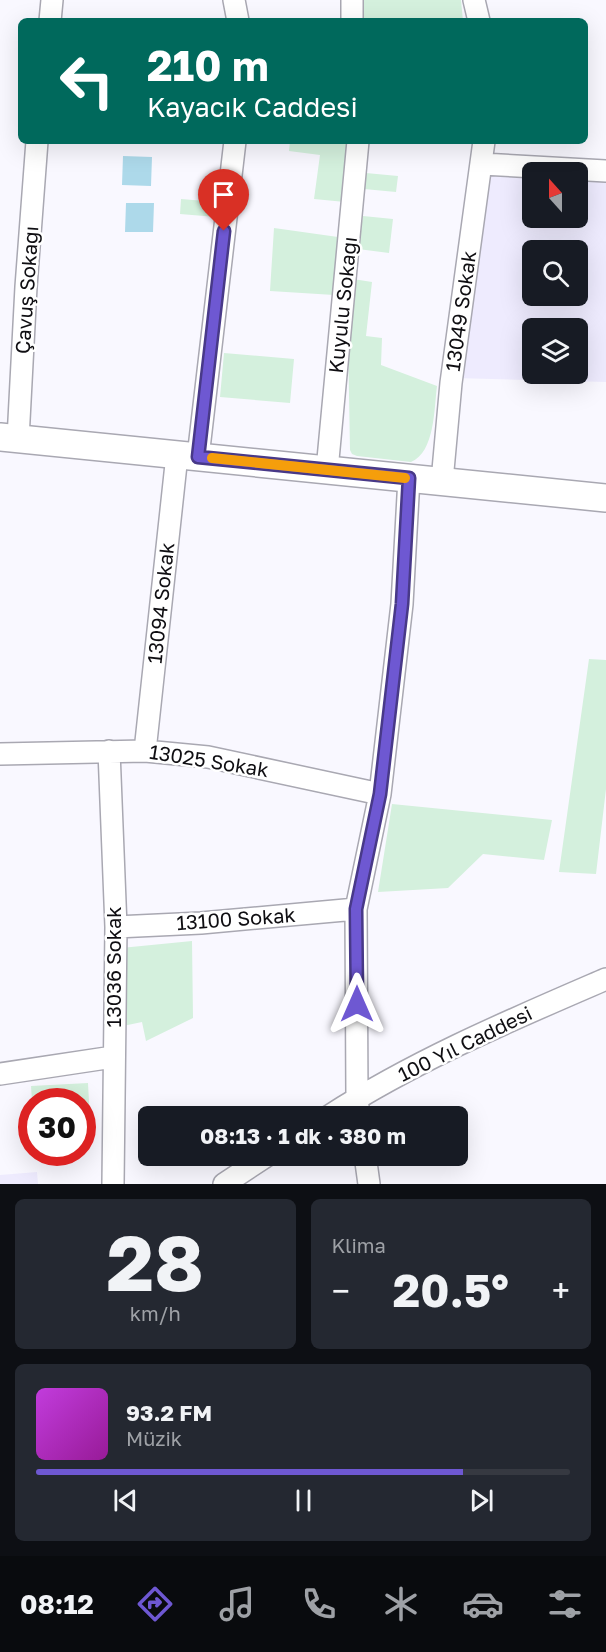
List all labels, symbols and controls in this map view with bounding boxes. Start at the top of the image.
text: 210 m [147,40,269,90]
icon: left [48,42,126,120]
text: Kayacık Caddesi [147,91,358,123]
north arrow [522,162,588,228]
map controls [522,162,588,384]
pin [198,169,249,231]
icon: arrive [207,178,240,211]
street label: Çavuş Sokağı [10,225,42,355]
street label: Kuyulu Sokağı [323,235,361,374]
button: search [522,240,588,306]
street label: 13049 Sokak [440,249,480,373]
button: layers [522,318,588,384]
street label: 13094 Sokak [142,541,178,665]
street label: 13025 Sokak [148,739,271,781]
street label: 13100 Sokak [176,902,296,934]
street label: 13036 Sokak [101,906,125,1028]
position arrow [325,972,389,1036]
street label: 100 Yıl Caddesi [394,1000,535,1086]
speed limit sign: 30 [18,1088,96,1166]
text: 08:13 · 1 dk · 380 m [200,1122,406,1149]
text: 28 [106,1215,204,1308]
text: Klima [332,1233,386,1257]
text: 20.5° [393,1263,509,1317]
text: − [332,1271,350,1310]
text: + [552,1271,570,1310]
text: km/h [130,1301,181,1325]
text: 93.2 FM [126,1399,212,1426]
text: Müzik [126,1426,182,1450]
icon: previous [109,1484,142,1517]
icon: pause [287,1484,320,1517]
icon: next [465,1484,498,1517]
icon: directions [134,1583,176,1625]
icon: music [216,1583,258,1625]
icon: phone [298,1583,340,1625]
icon: climate [380,1583,422,1625]
icon: car [462,1583,504,1625]
icon: filters [544,1583,586,1625]
text: 08:12 [20,1588,94,1620]

